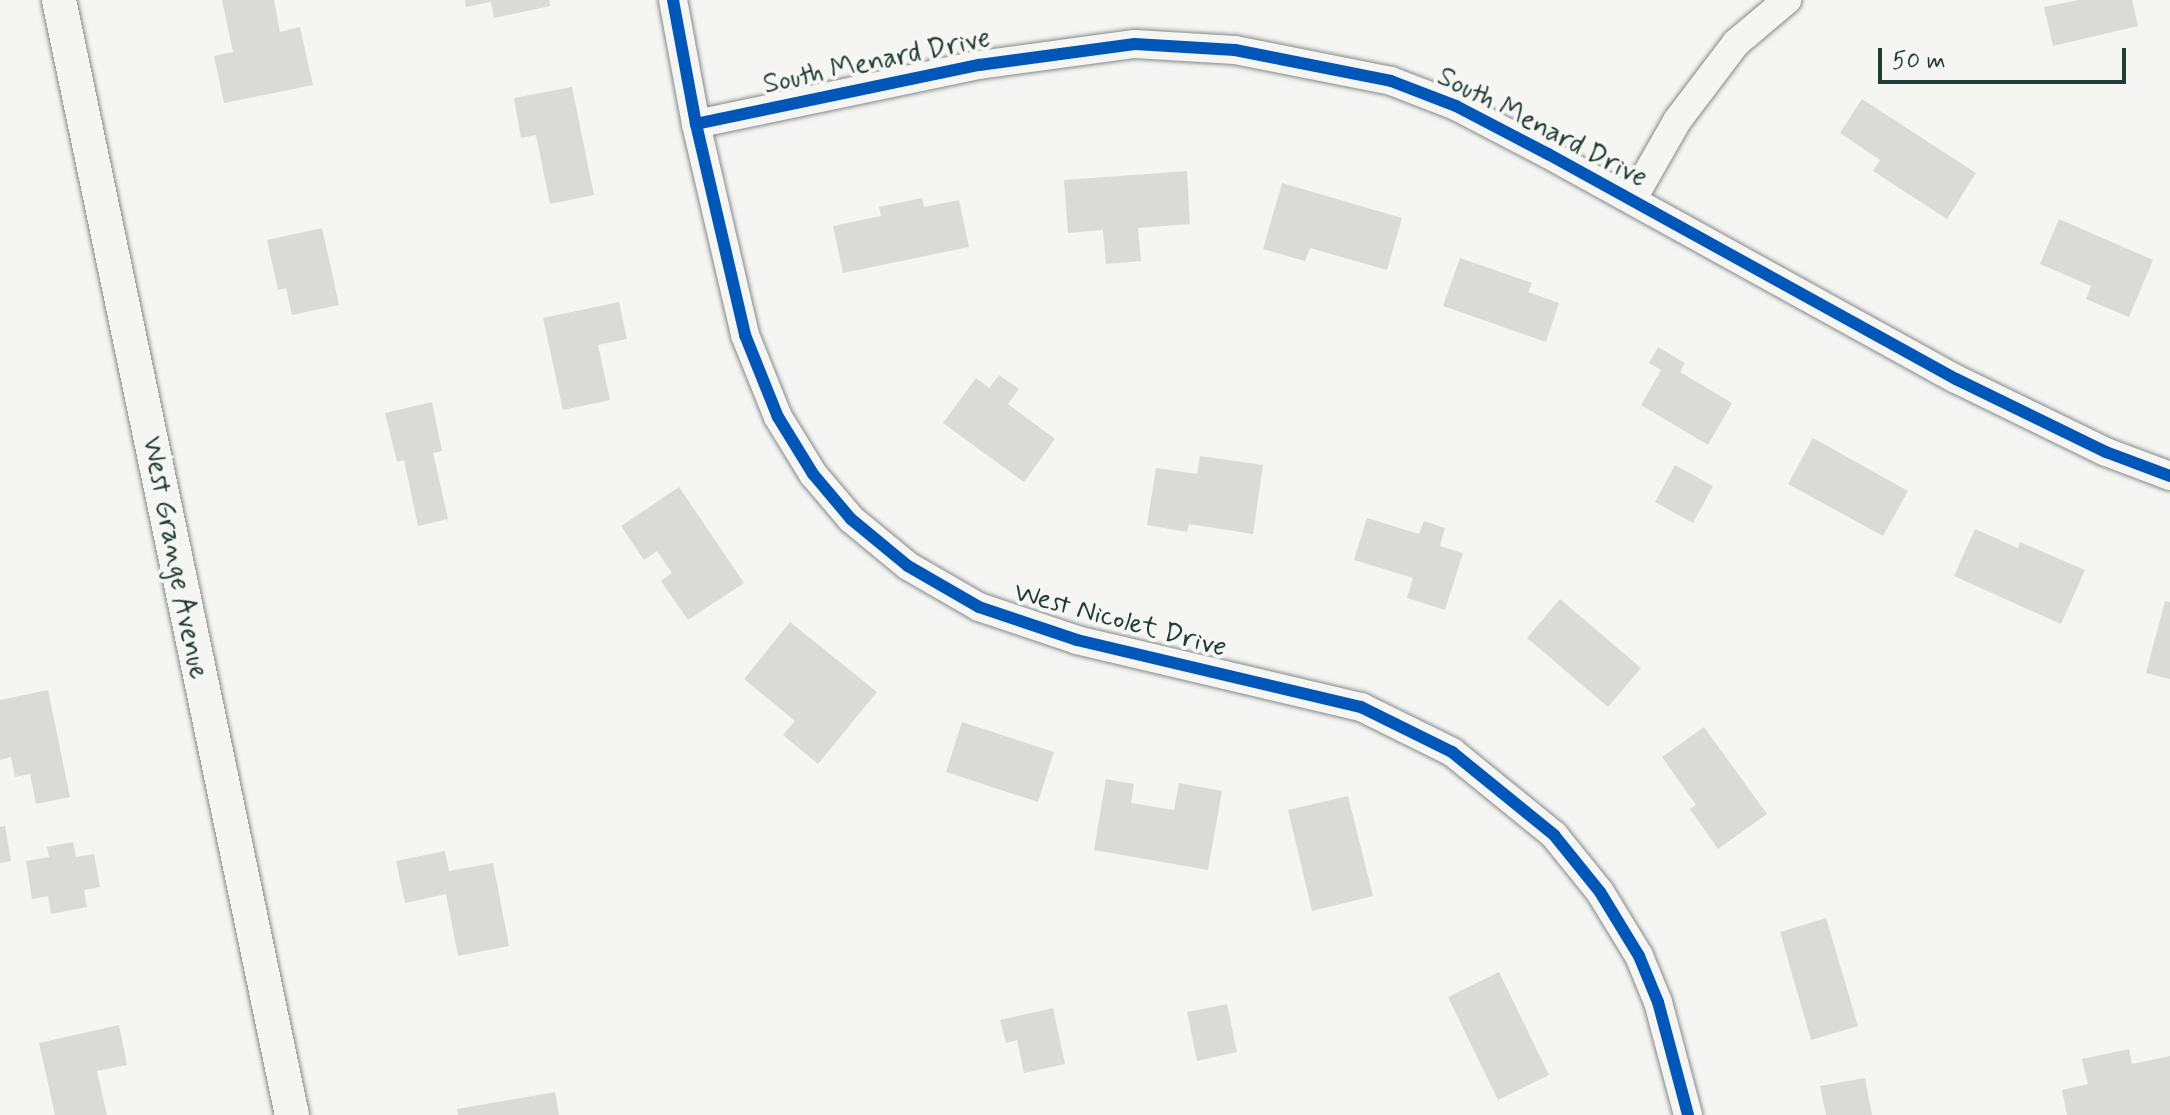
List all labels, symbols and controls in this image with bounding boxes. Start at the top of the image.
street label: South Menard Drive [761,22,993,102]
scale bar [1882,32,2130,82]
text: 50 m [1892,46,1946,77]
street label: South Menard Drive [1432,61,1652,195]
street label: West Grange Avenue [134,431,214,685]
street label: West Nicolet Drive [1011,577,1229,665]

